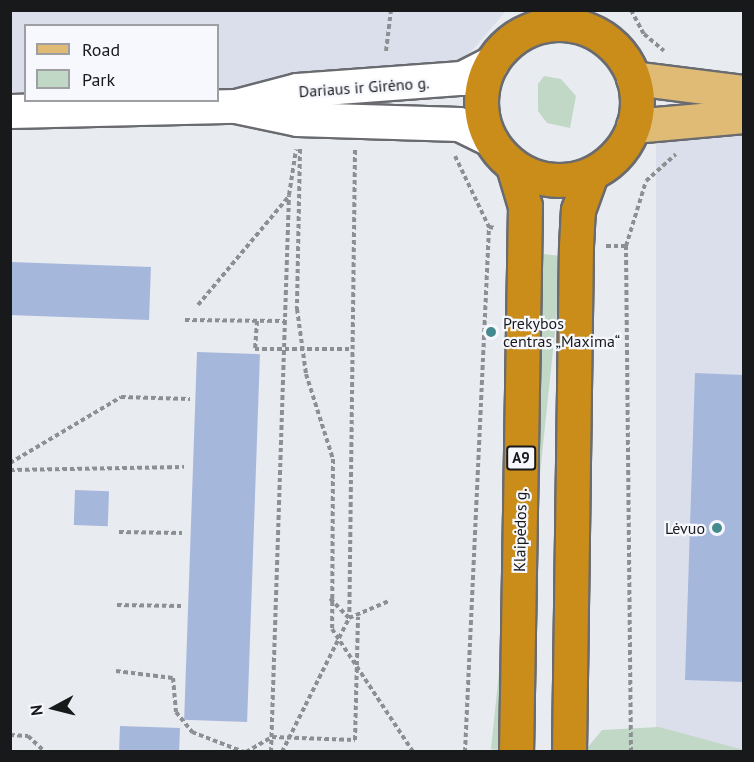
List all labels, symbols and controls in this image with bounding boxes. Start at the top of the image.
legend [24,24,219,102]
text: Road [82,38,120,61]
text: Park [82,68,115,91]
street label: Dariaus ir Girėno g. [298,73,430,101]
place label: Prekybos centras „Maxima“ [503,313,621,351]
marker: Prekybos centras „Maxima“ [484,325,498,339]
road number: A9 [506,446,536,470]
street label: Klaipėdos g. [510,488,530,572]
place label: Lėvuo [665,518,705,538]
marker: Lėvuo [710,521,724,535]
north arrow [24,678,84,738]
text: N [26,704,47,717]

